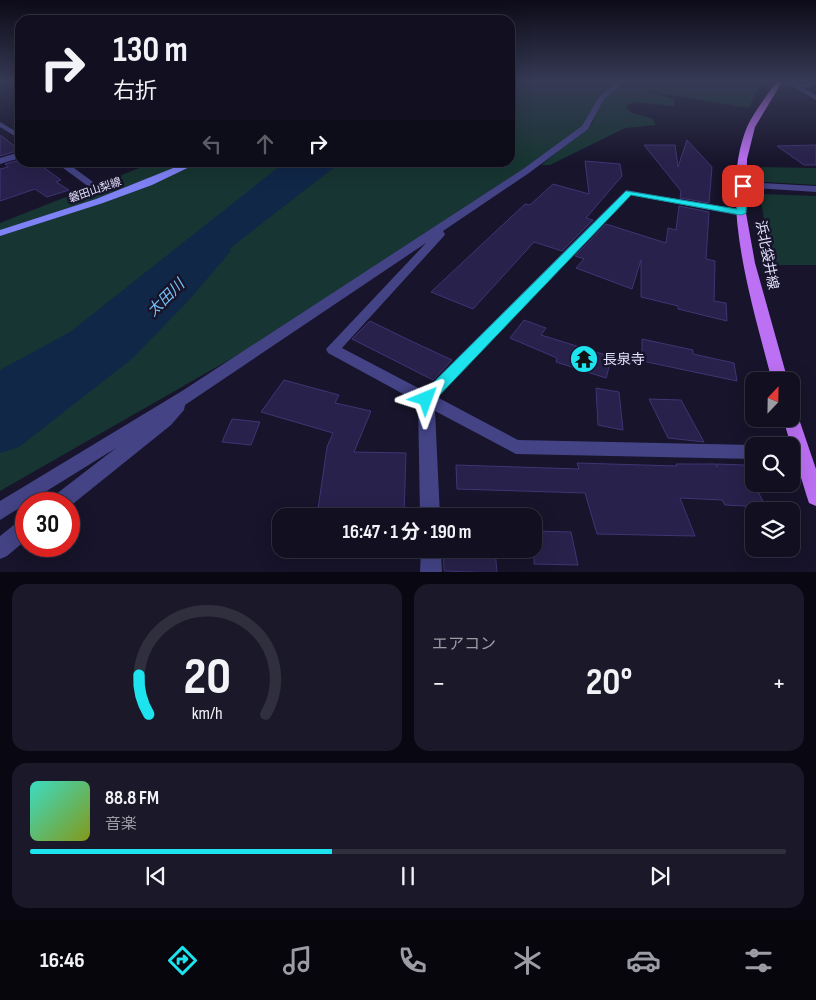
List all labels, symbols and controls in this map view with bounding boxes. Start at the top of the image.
text: 130 m [113,29,188,72]
icon: right [30,35,95,100]
text: 右折 [113,78,157,105]
icon: left [198,130,226,158]
icon: ahead [251,130,279,158]
icon: right [304,130,332,158]
pin [722,165,764,207]
icon: arrive [729,172,757,200]
street label: 磐田山梨線 [67,175,123,205]
street label: 浜北袋井線 [752,219,782,291]
water label: 太田川 [143,274,190,321]
temple icon: 長泉寺 [569,344,599,374]
place label: 長泉寺 [603,351,645,368]
position arrow [399,372,451,424]
north arrow [745,372,800,428]
map controls [745,372,800,557]
button: search [745,437,800,492]
speed limit sign: 30 [15,492,80,557]
button: layers [745,502,800,557]
text: 16:47 · 1 分 · 190 m [343,521,471,544]
text: エアコン [432,635,496,654]
text: 20 [183,646,231,709]
text: 20° [586,660,632,705]
text: − [432,667,446,700]
text: + [772,667,786,700]
text: km/h [192,703,222,724]
text: 88.8 FM [105,787,159,810]
text: 音楽 [105,815,137,834]
icon: previous [142,862,170,890]
icon: pause [394,862,422,890]
icon: next [646,862,674,890]
icon: directions [165,943,200,978]
icon: music [280,943,315,978]
icon: phone [395,943,430,978]
icon: climate [510,943,545,978]
icon: car [626,943,661,978]
icon: filters [741,943,776,978]
text: 16:46 [40,947,85,974]

